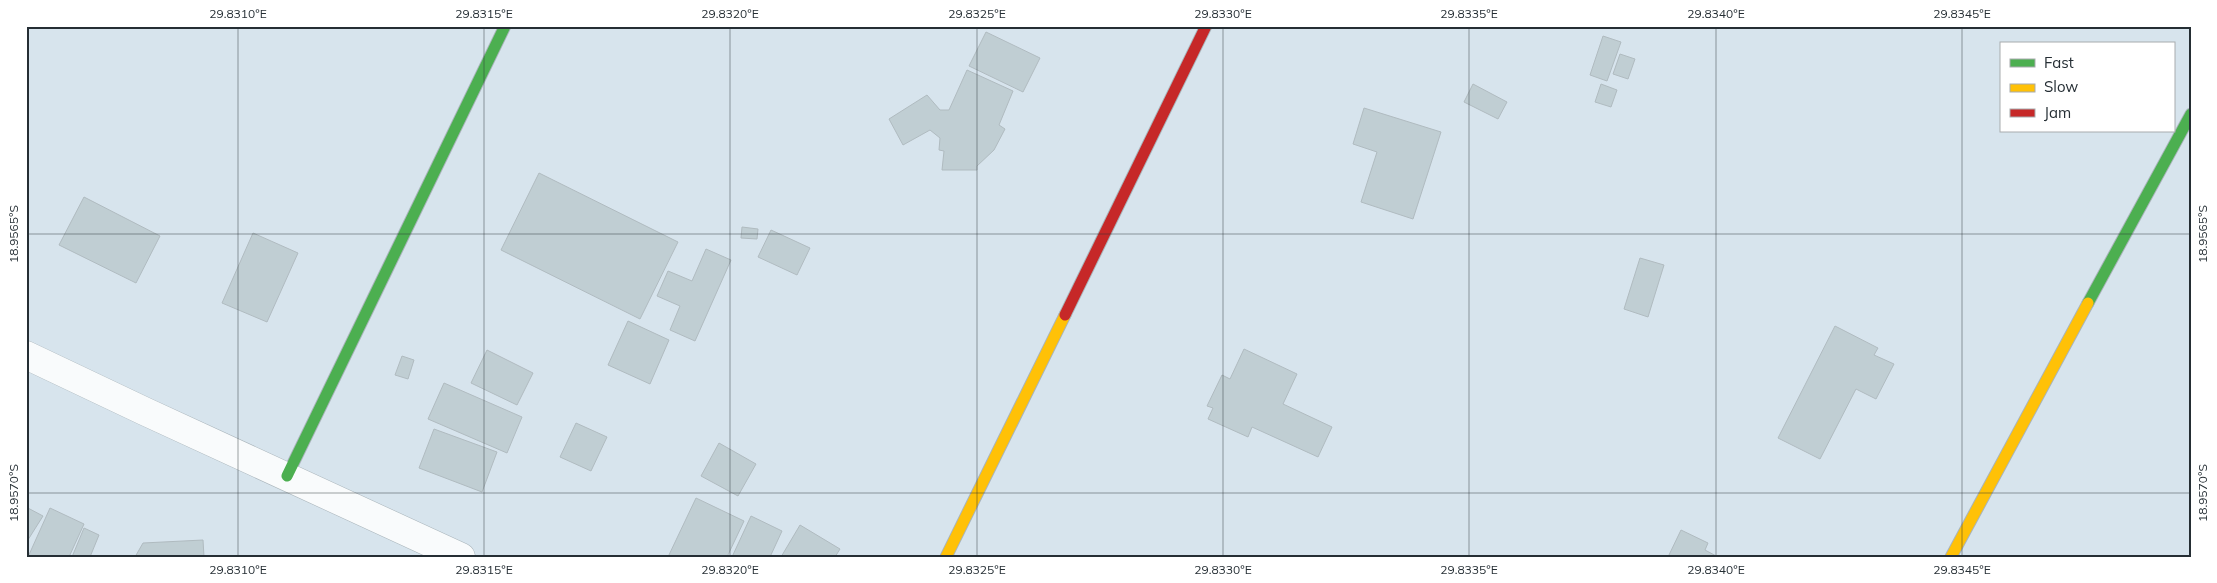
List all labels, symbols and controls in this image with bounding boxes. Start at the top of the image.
text: 29.8310°E [209,6,267,21]
text: 29.8315°E [455,6,513,21]
text: 29.8320°E [701,6,759,21]
text: 29.8325°E [948,6,1006,21]
text: 29.8330°E [1194,6,1252,21]
text: 29.8335°E [1440,6,1498,21]
text: 29.8340°E [1687,6,1745,21]
text: 29.8345°E [1933,6,1991,21]
legend [2000,42,2174,132]
text: Fast [2044,53,2074,72]
text: Slow [2044,77,2078,96]
text: Jam [2044,103,2071,122]
text: 18.9565°S [6,205,21,263]
text: 18.9565°S [2195,205,2210,263]
text: 18.9570°S [6,464,21,522]
text: 18.9570°S [2195,464,2210,522]
text: 29.8310°E [209,562,267,577]
text: 29.8315°E [455,562,513,577]
text: 29.8320°E [701,562,759,577]
text: 29.8325°E [948,562,1006,577]
text: 29.8330°E [1194,562,1252,577]
text: 29.8335°E [1440,562,1498,577]
text: 29.8340°E [1687,562,1745,577]
text: 29.8345°E [1933,562,1991,577]

